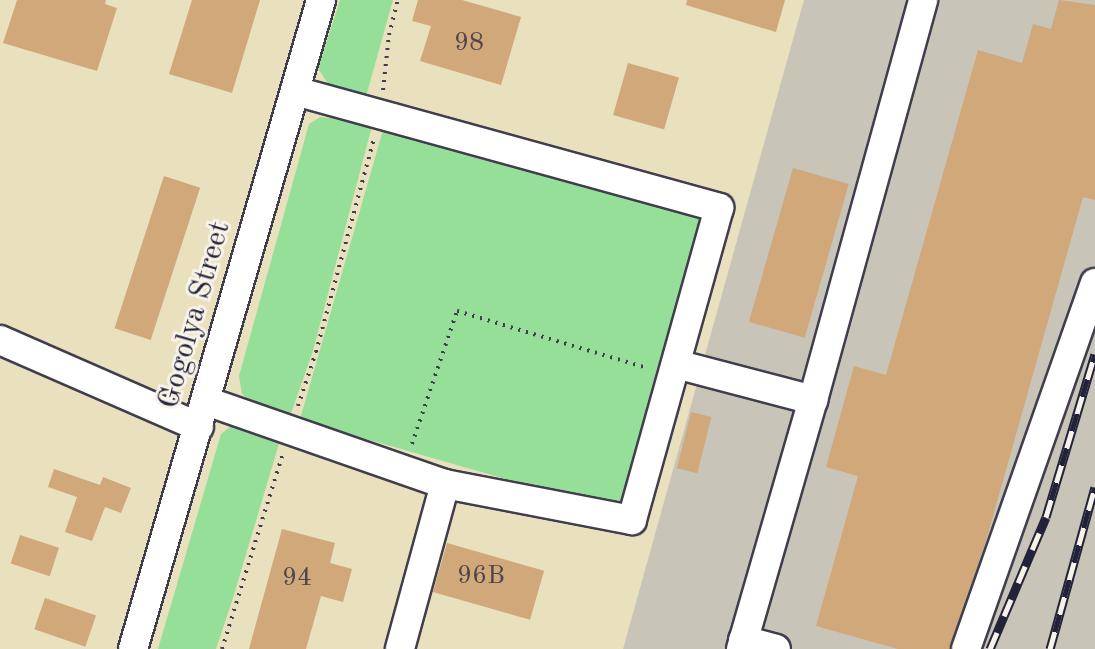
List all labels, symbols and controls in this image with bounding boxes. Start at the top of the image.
house number: 98 [454,28,484,60]
street label: Gogolya Street [151,217,239,413]
house number: 96В [457,561,505,593]
house number: 94 [282,563,312,595]

